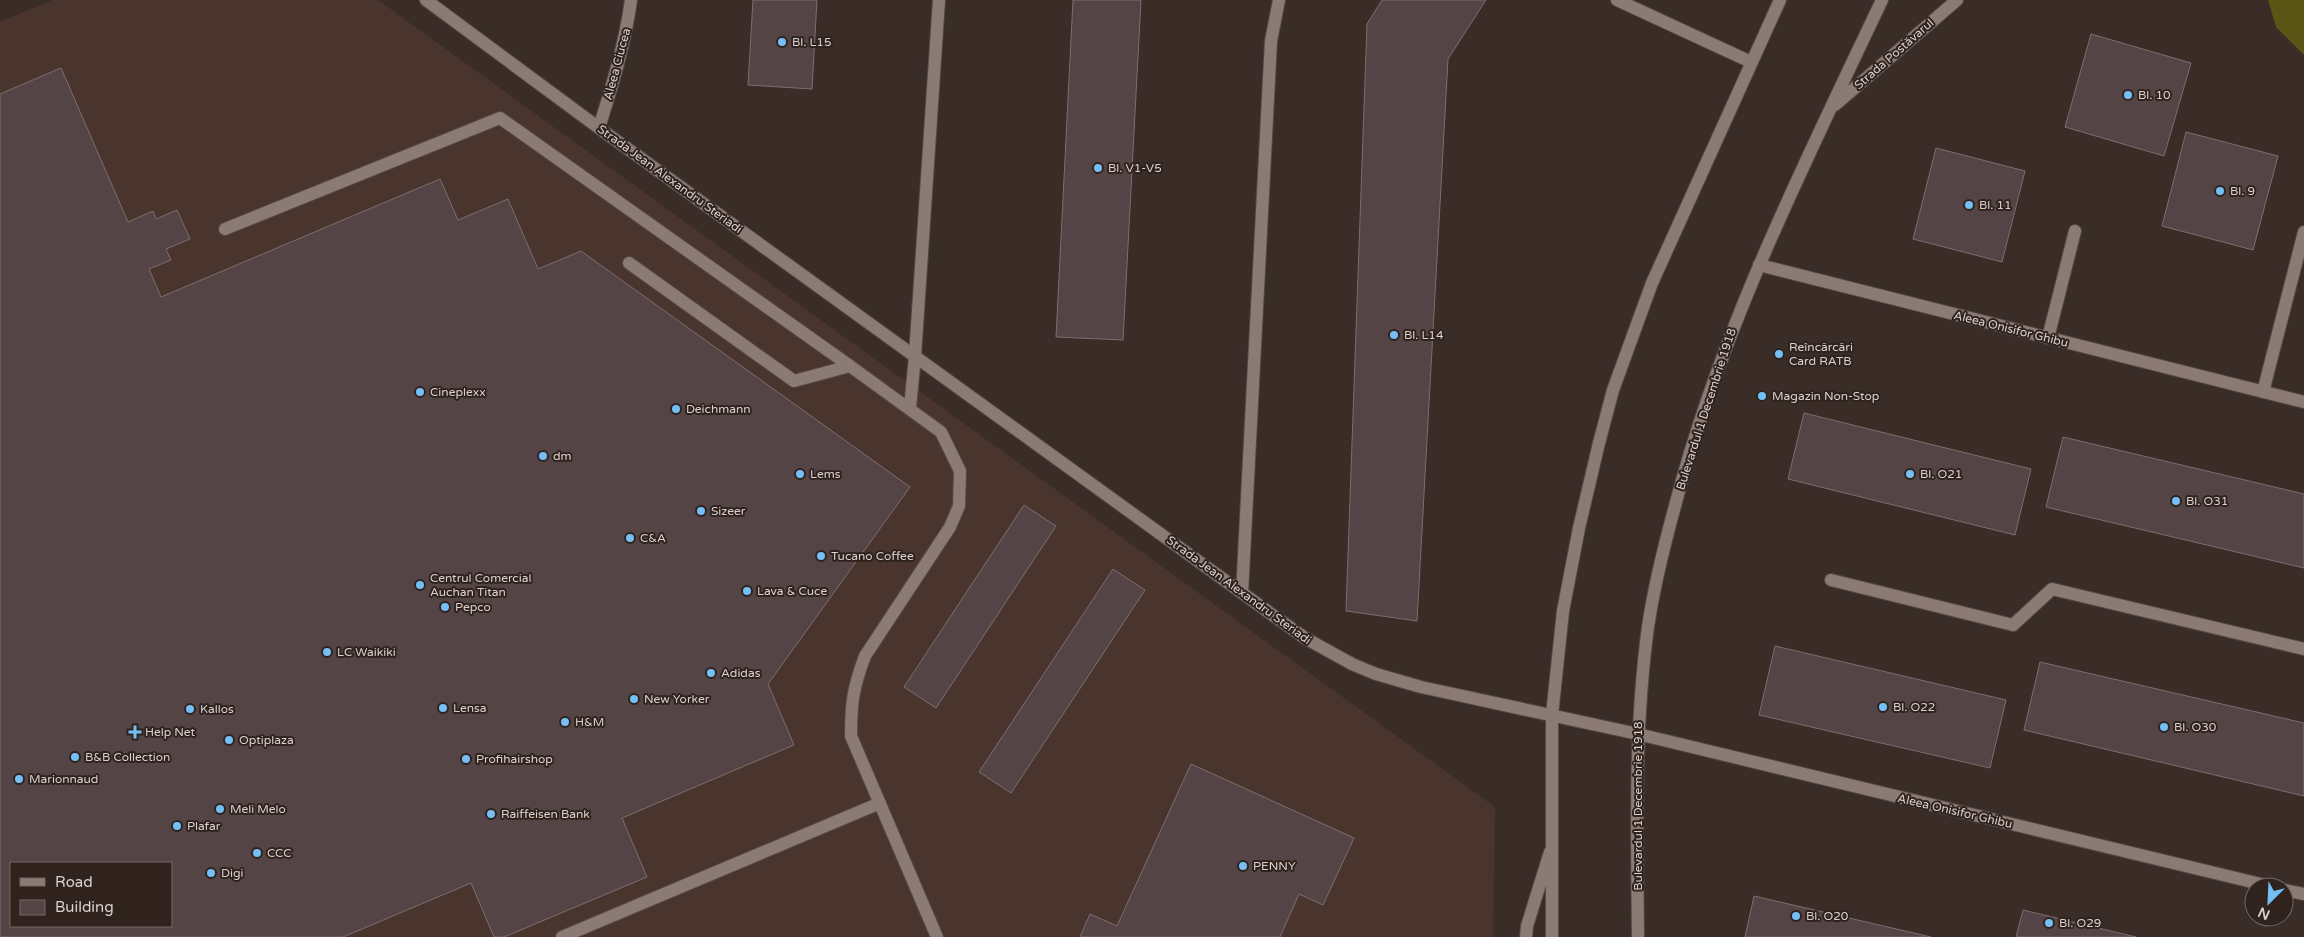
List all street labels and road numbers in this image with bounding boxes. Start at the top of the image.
street label: Strada Postăvarul [1851,16,1937,92]
street label: Aleea Ciucea [601,27,633,101]
street label: Strada Jean Alexandru Steriadi [595,122,745,236]
street label: Aleea Onisifor Ghibu [1952,308,2070,350]
street label: Bulevardul 1 Decembrie 1918 [1673,326,1739,492]
street label: Strada Jean Alexandru Steriadi [1164,533,1314,647]
street label: Bulevardul 1 Decembrie 1918 [1631,721,1645,891]
street label: Aleea Onisifor Ghibu [1896,791,2014,831]

